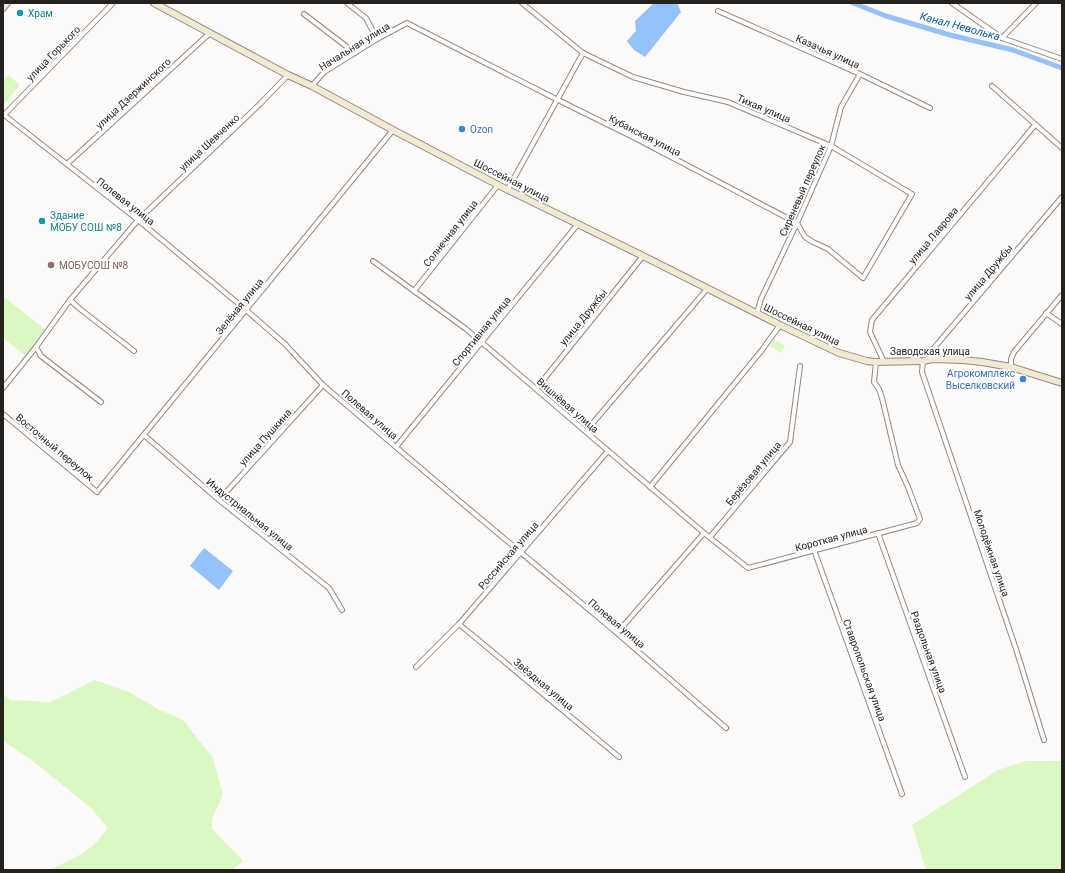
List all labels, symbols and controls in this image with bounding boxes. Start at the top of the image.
marker: Храм [15,8,25,18]
place label: Храм [28,8,53,19]
water label: Канал Неволька [918,10,1002,43]
street label: Начальная улица [317,20,392,73]
street label: улица Горького [24,23,83,83]
street label: Казачья улица [794,32,861,70]
street label: улица Дзержинского [94,56,173,131]
street label: Тихая улица [735,92,792,125]
street label: улица Шевченко [177,112,242,173]
street label: Кубанская улица [607,113,683,158]
marker: Ozon [457,124,467,134]
place label: Ozon [470,124,493,135]
street label: Сиреневый переулок [777,142,828,238]
street label: Шоссейная улица [472,157,551,204]
street label: Полевая улица [95,175,157,227]
street label: Солнечная улица [421,198,480,269]
street label: улица Лаврова [906,205,960,266]
place label: Здание МОБУ СОШ №8 [50,210,122,233]
marker: Здание МОБУ СОШ №8 [37,216,47,226]
street label: улица Дружбы [962,242,1015,302]
marker: МОБУСОШ №8 [46,260,56,270]
place label: МОБУСОШ №8 [59,260,129,271]
street label: Зелёная улица [213,276,265,337]
street label: улица Дружбы [557,287,609,347]
street label: Спортивная улица [450,294,513,368]
street label: Шоссейная улица [762,301,842,348]
street label: Заводская улица [890,346,970,357]
place label: Агрокомплекс Выселковский [946,368,1015,391]
marker: Агрокомплекс Выселковский [1018,374,1028,384]
street label: Вишнёвая улица [535,376,601,435]
street label: Полевая улица [339,387,400,442]
street label: улица Пушкина [237,407,294,468]
street label: Восточный переулок [14,412,96,483]
street label: Берёзовая улица [723,439,783,507]
street label: Индустриальная улица [204,476,295,553]
street label: Молодёжная улица [971,508,1012,598]
street label: Российская улица [476,519,541,591]
street label: Короткая улица [794,524,868,553]
street label: Полевая улица [586,597,647,650]
street label: Раздольная улица [909,610,948,695]
street label: Ставропольская улица [841,618,888,723]
street label: Звёздная улица [512,656,576,713]

